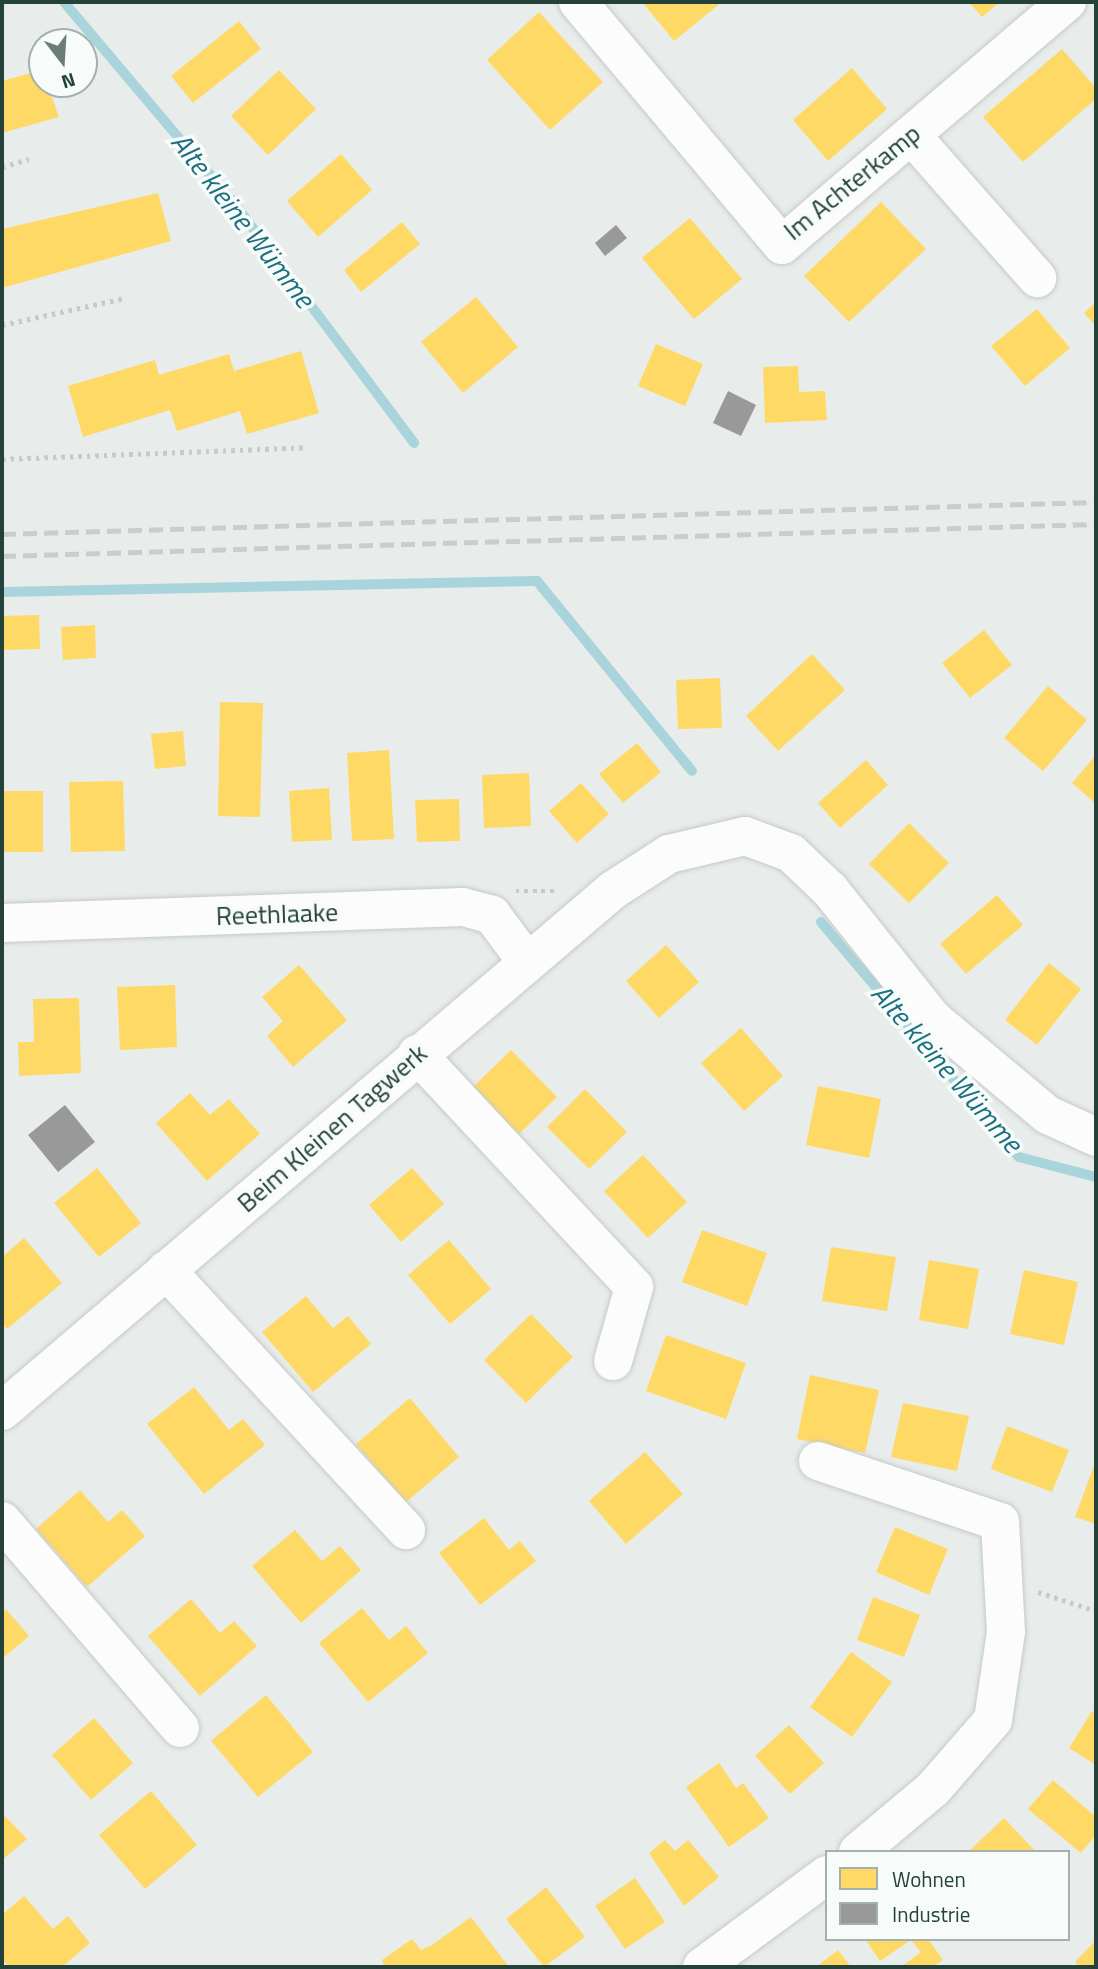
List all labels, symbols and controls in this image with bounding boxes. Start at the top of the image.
north arrow [28,28,98,98]
text: N [58,66,79,97]
street label: Im Achterkamp [777,117,927,247]
water label: Alte kleine Wümme [164,126,322,314]
street label: Reethlaake [215,896,339,932]
water label: Alte kleine Wümme [864,977,1030,1159]
street label: Beim Kleinen Tagwerk [231,1037,433,1219]
legend [825,1850,1070,1941]
text: Wohnen [892,1863,966,1895]
text: Industrie [892,1898,970,1930]

